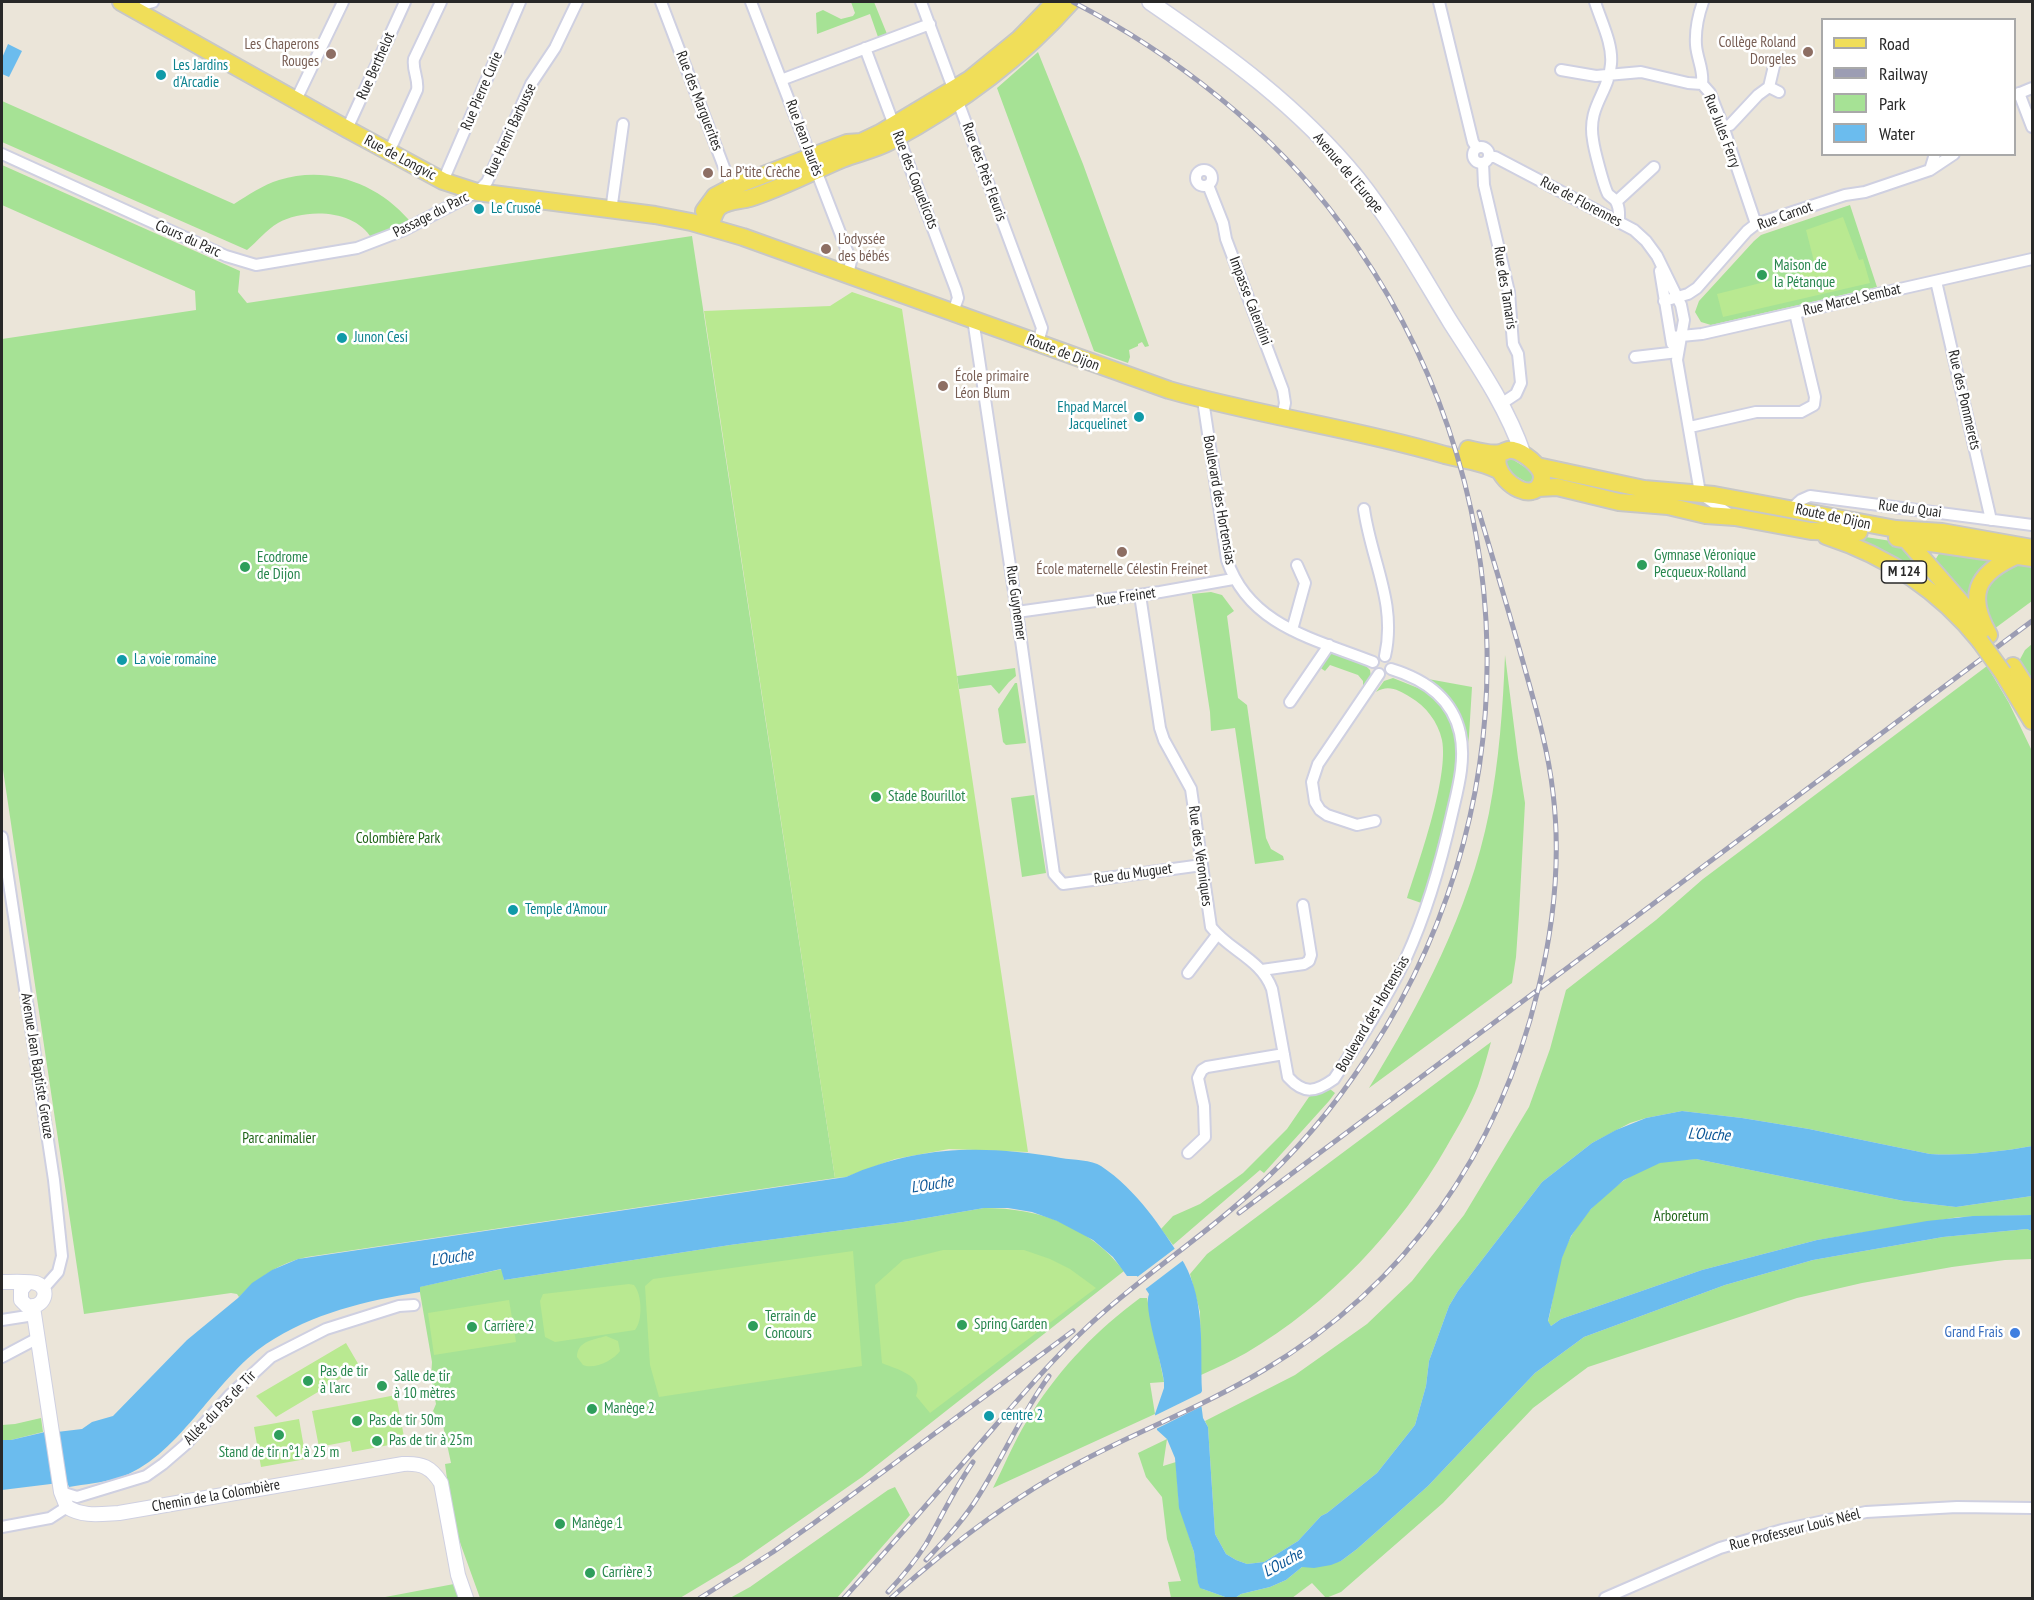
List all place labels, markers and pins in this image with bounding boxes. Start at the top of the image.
place label: Collège Roland Dorgeles [1718,34,1796,69]
place label: Les Chaperons Rouges [245,36,319,71]
marker: Collège Roland Dorgeles [1801,45,1815,59]
marker: Les Chaperons Rouges [324,47,338,61]
place label: Les Jardins d'Arcadie [173,57,228,92]
marker: Les Jardins d'Arcadie [154,68,168,82]
place label: La P’tite Crèche [720,164,800,182]
marker: La P’tite Crèche [701,166,715,180]
place label: Le Crusoé [491,200,541,218]
marker: Le Crusoé [472,202,486,216]
place label: L'odyssée des bébés [838,231,889,266]
marker: L'odyssée des bébés [819,242,833,256]
place label: Maison de la Pétanque [1774,257,1835,292]
marker: Maison de la Pétanque [1755,268,1769,282]
place label: Junon Cesi [354,329,408,347]
marker: Junon Cesi [335,331,349,345]
place label: École primaire Léon Blum [955,368,1029,403]
marker: École primaire Léon Blum [936,379,950,393]
place label: Ehpad Marcel Jacquelinet [1057,399,1127,434]
marker: Ehpad Marcel Jacquelinet [1132,410,1146,424]
marker: École maternelle Célestin Freinet [1115,545,1129,559]
place label: Gymnase Véronique Pecqueux-Rolland [1654,547,1756,582]
place label: Ecodrome de Dijon [257,549,308,584]
marker: Gymnase Véronique Pecqueux-Rolland [1635,558,1649,572]
marker: Ecodrome de Dijon [238,560,252,574]
place label: École maternelle Célestin Freinet [1036,561,1208,579]
place label: La voie romaine [134,651,217,669]
marker: La voie romaine [115,653,129,667]
place label: Stade Bourillot [888,788,965,806]
marker: Stade Bourillot [869,790,883,804]
place label: Temple d'Amour [525,901,607,919]
marker: Temple d'Amour [506,903,520,917]
place label: Terrain de Concours [765,1308,816,1343]
place label: Spring Garden [974,1316,1047,1334]
place label: Carrière 2 [484,1318,535,1336]
marker: Spring Garden [955,1318,969,1332]
marker: Terrain de Concours [746,1319,760,1333]
marker: Carrière 2 [465,1320,479,1334]
place label: Grand Frais [1945,1324,2003,1342]
marker: Grand Frais [2008,1326,2022,1340]
place label: Pas de tir à l'arc [320,1363,368,1398]
place label: Salle de tir à 10 mètres [394,1368,455,1403]
marker: Pas de tir à l'arc [301,1374,315,1388]
marker: Salle de tir à 10 mètres [375,1379,389,1393]
place label: Manège 2 [604,1400,655,1418]
marker: Manège 2 [585,1402,599,1416]
place label: centre 2 [1001,1407,1043,1425]
marker: centre 2 [982,1409,996,1423]
place label: Pas de tir 50m [369,1412,443,1430]
marker: Pas de tir 50m [350,1414,364,1428]
marker: Stand de tir n°1 à 25 m [272,1428,286,1442]
place label: Pas de tir à 25m [389,1432,473,1450]
marker: Pas de tir à 25m [370,1434,384,1448]
place label: Stand de tir n°1 à 25 m [219,1444,339,1462]
place label: Manège 1 [572,1515,623,1533]
marker: Manège 1 [553,1517,567,1531]
place label: Carrière 3 [602,1564,653,1582]
marker: Carrière 3 [583,1566,597,1580]

